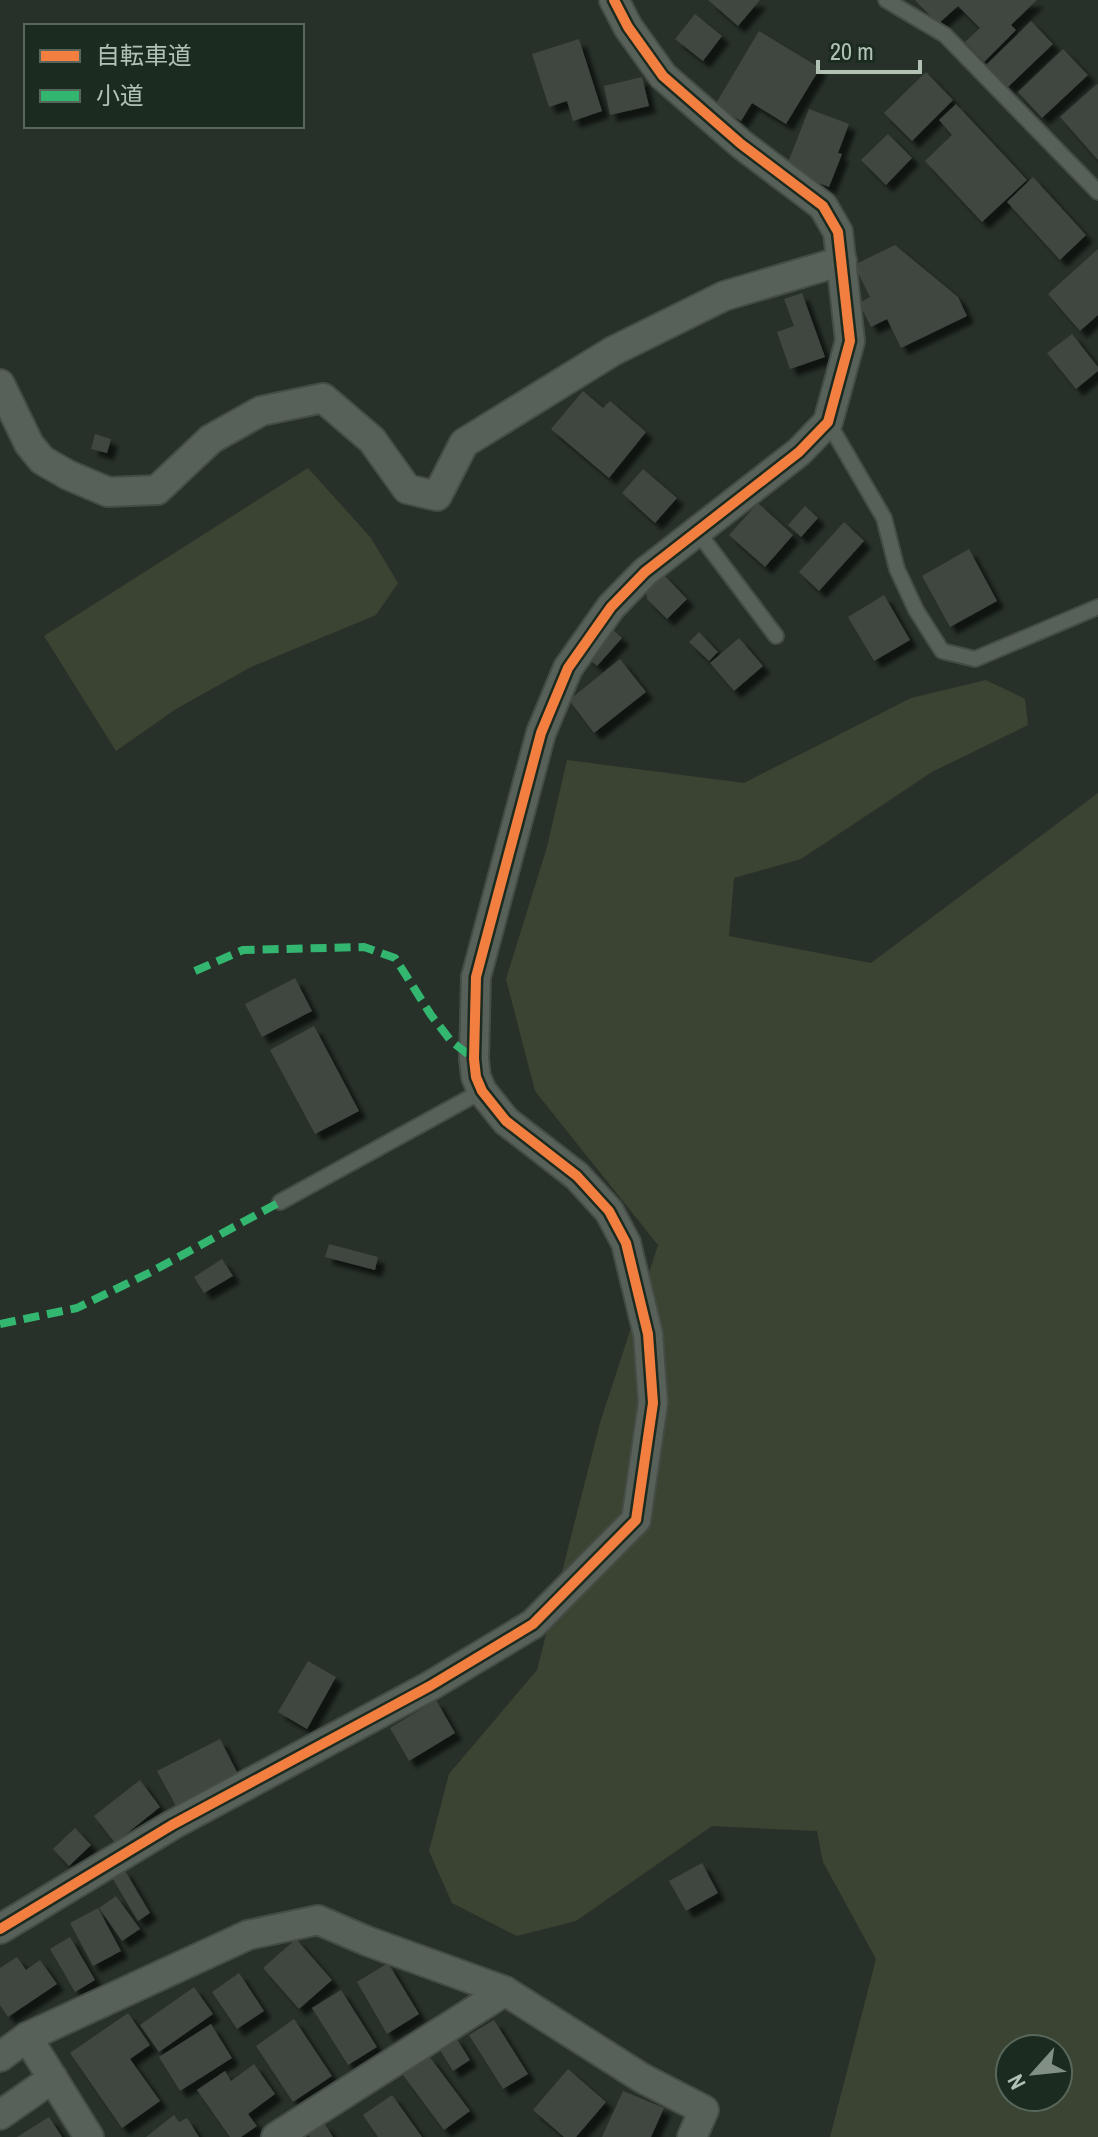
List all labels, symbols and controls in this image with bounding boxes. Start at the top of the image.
legend [24,24,304,128]
scale bar [818,24,920,74]
text: 20 m [830,35,874,67]
text: 自転車道 [96,39,192,71]
text: 小道 [96,79,144,111]
north arrow [994,2033,1074,2113]
text: N [1000,2069,1033,2095]

